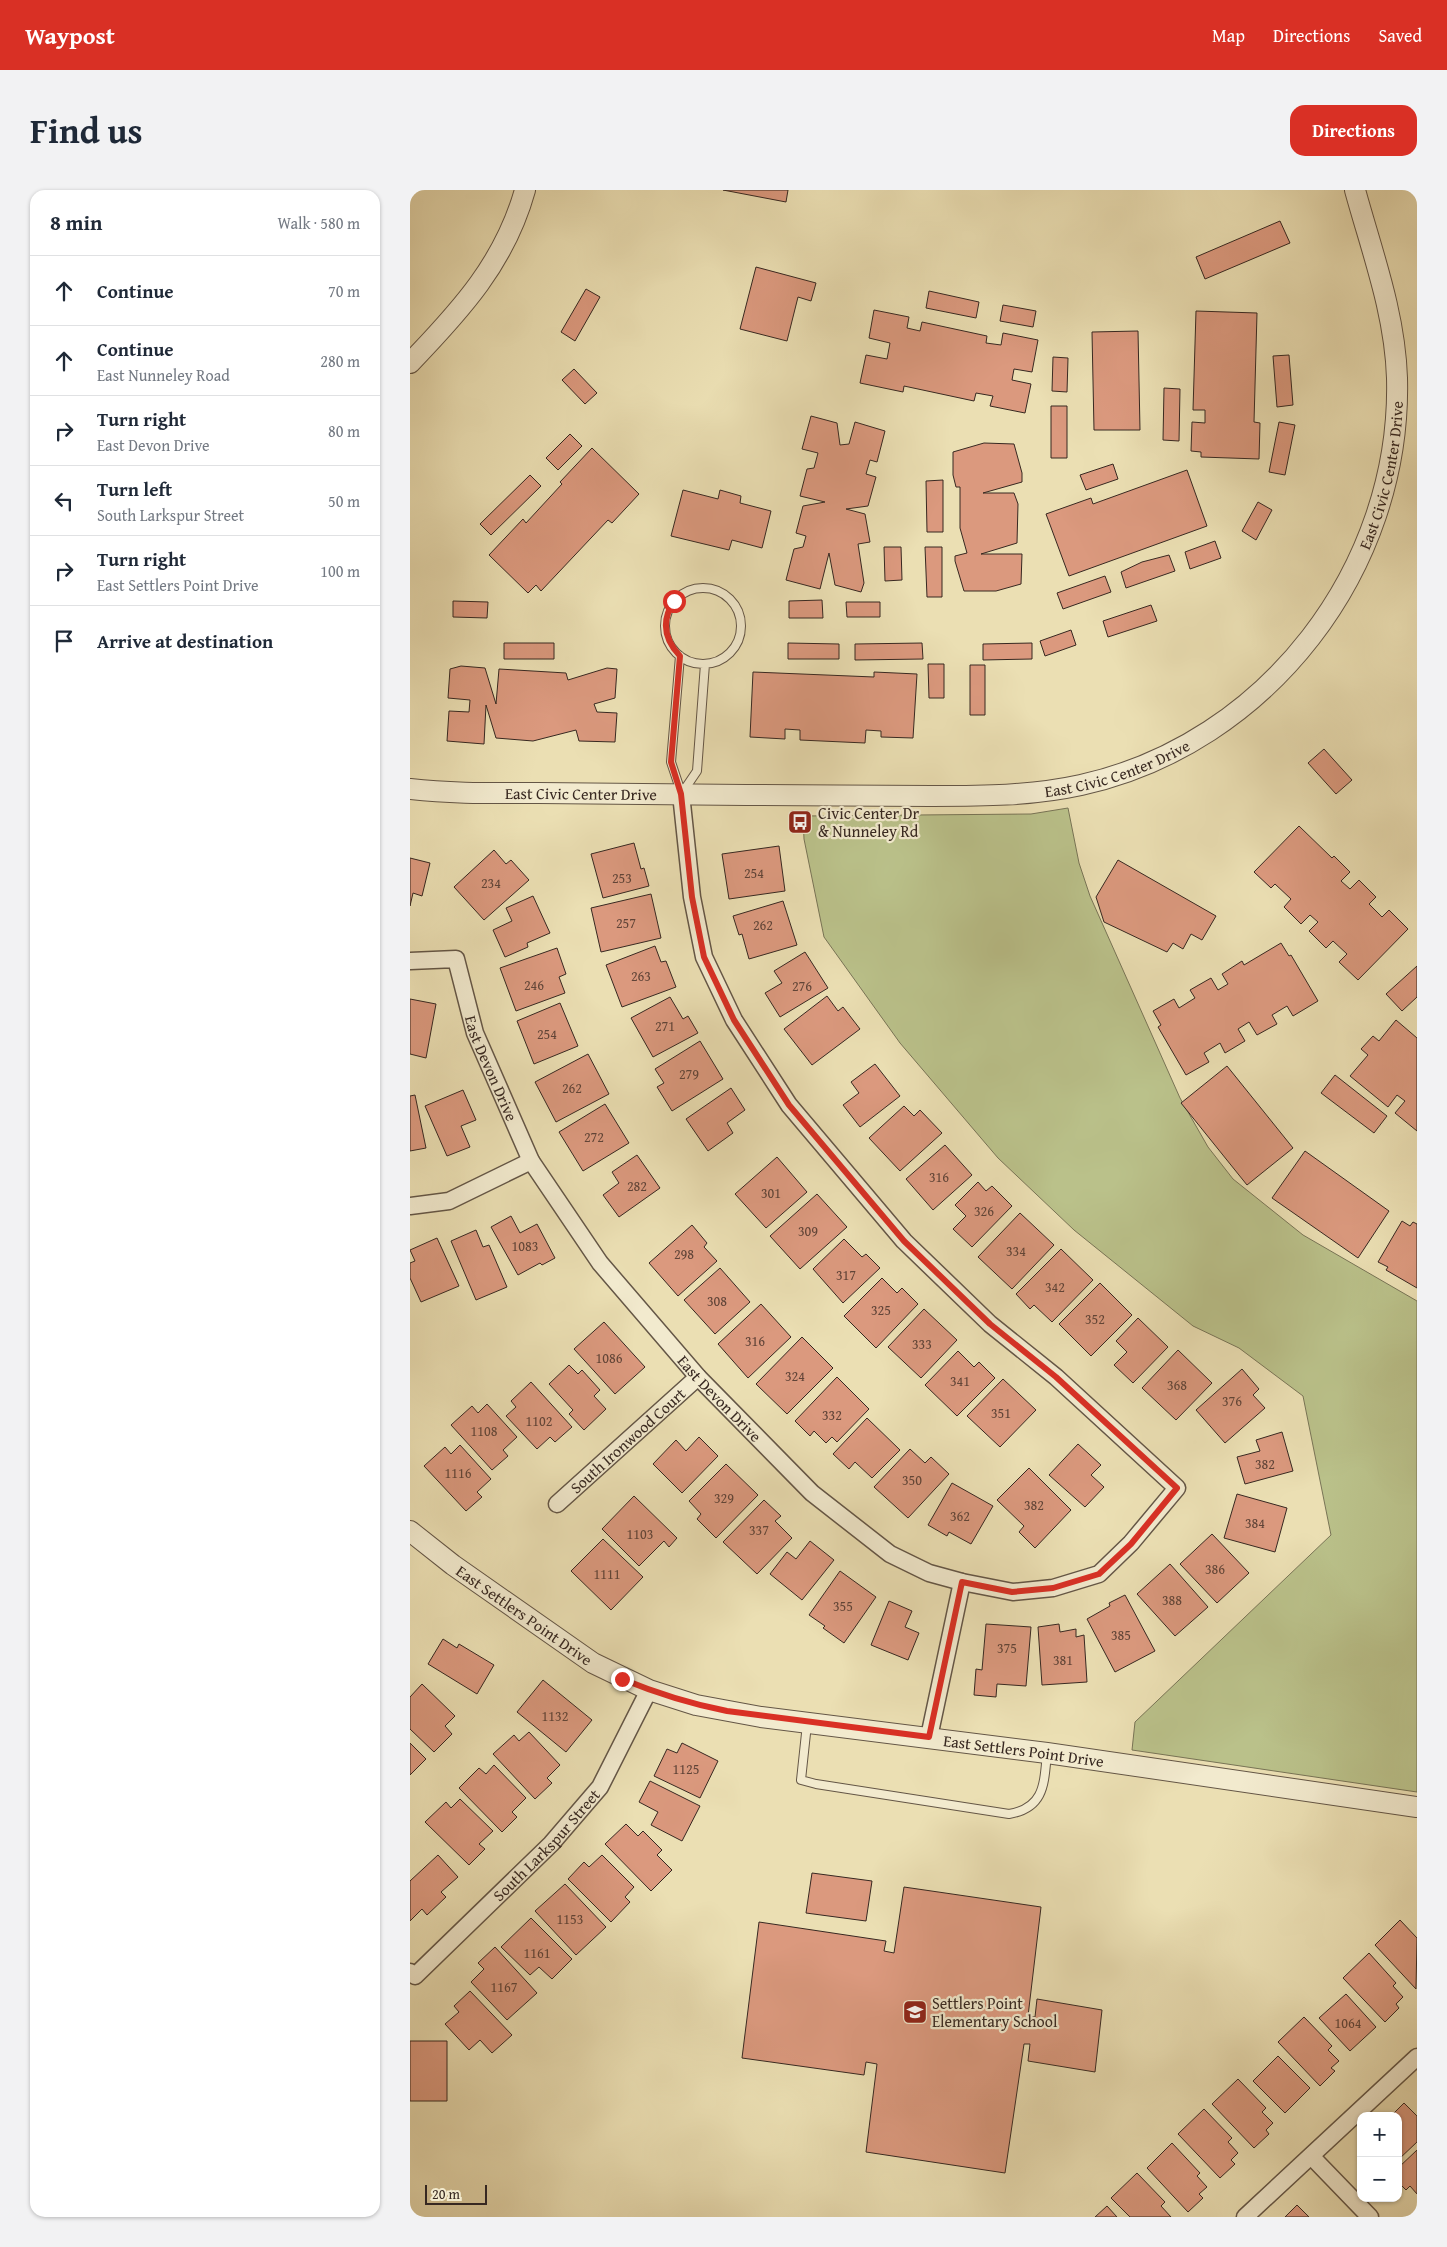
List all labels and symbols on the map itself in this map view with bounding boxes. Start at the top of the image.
street label: East Civic Center Drive [1352,401,1409,553]
route start [663,590,686,613]
street label: East Civic Center Drive [1043,733,1194,803]
street label: East Civic Center Drive [505,781,657,806]
place label: Civic Center Dr & Nunneley Rd [818,801,919,843]
bus stop icon: Civic Center Dr & Nunneley Rd [787,809,813,835]
house number: 254 [744,863,764,883]
house number: 253 [612,868,632,888]
house number: 234 [481,873,501,893]
house number: 257 [616,913,636,933]
house number: 262 [753,915,773,935]
house number: 263 [631,966,651,986]
house number: 246 [524,975,544,995]
house number: 276 [792,976,812,996]
street label: East Devon Drive [459,1013,524,1125]
house number: 271 [655,1016,675,1036]
house number: 254 [537,1024,557,1044]
house number: 279 [679,1064,699,1084]
house number: 262 [562,1078,582,1098]
house number: 272 [584,1127,604,1147]
house number: 316 [929,1167,949,1187]
house number: 282 [627,1176,647,1196]
house number: 301 [761,1183,781,1203]
house number: 326 [974,1201,994,1221]
house number: 309 [798,1221,818,1241]
house number: 1083 [512,1236,538,1256]
house number: 334 [1006,1241,1026,1261]
house number: 298 [674,1244,694,1264]
house number: 317 [836,1265,856,1285]
house number: 342 [1045,1277,1065,1297]
house number: 308 [707,1291,727,1311]
house number: 325 [871,1300,891,1320]
house number: 352 [1085,1309,1105,1329]
house number: 316 [745,1331,765,1351]
house number: 333 [912,1334,932,1354]
house number: 1086 [596,1348,623,1368]
street label: East Devon Drive [672,1349,767,1447]
house number: 324 [785,1366,805,1386]
house number: 341 [950,1371,970,1391]
house number: 368 [1167,1375,1187,1395]
street label: South Ironwood Court [564,1382,691,1499]
house number: 376 [1222,1391,1242,1411]
house number: 351 [991,1403,1011,1423]
house number: 332 [822,1405,842,1425]
house number: 1102 [526,1411,552,1431]
house number: 1108 [471,1421,498,1441]
house number: 382 [1255,1454,1275,1474]
house number: 1116 [445,1463,472,1483]
house number: 350 [902,1470,922,1490]
house number: 329 [714,1488,734,1508]
house number: 382 [1024,1495,1044,1515]
house number: 362 [950,1506,970,1526]
house number: 384 [1245,1513,1265,1533]
house number: 337 [749,1520,769,1540]
house number: 1103 [627,1524,653,1544]
street label: East Settlers Point Drive [451,1559,598,1671]
house number: 386 [1205,1559,1225,1579]
house number: 1111 [594,1564,620,1584]
house number: 388 [1162,1590,1182,1610]
house number: 355 [833,1596,853,1616]
house number: 385 [1111,1625,1131,1645]
house number: 375 [997,1638,1017,1658]
house number: 381 [1053,1650,1073,1670]
route end [611,1668,634,1691]
house number: 1132 [542,1706,568,1726]
street label: East Settlers Point Drive [942,1728,1105,1773]
house number: 1125 [673,1759,699,1779]
street label: South Larkspur Street [487,1783,606,1907]
house number: 1153 [557,1909,583,1929]
house number: 1161 [524,1943,550,1963]
house number: 1167 [491,1977,518,1997]
place label: Settlers Point Elementary School [932,1991,1058,2033]
school or university icon: Settlers Point Elementary School [902,1999,928,2025]
house number: 1064 [1335,2013,1362,2033]
scale bar [425,2182,488,2205]

